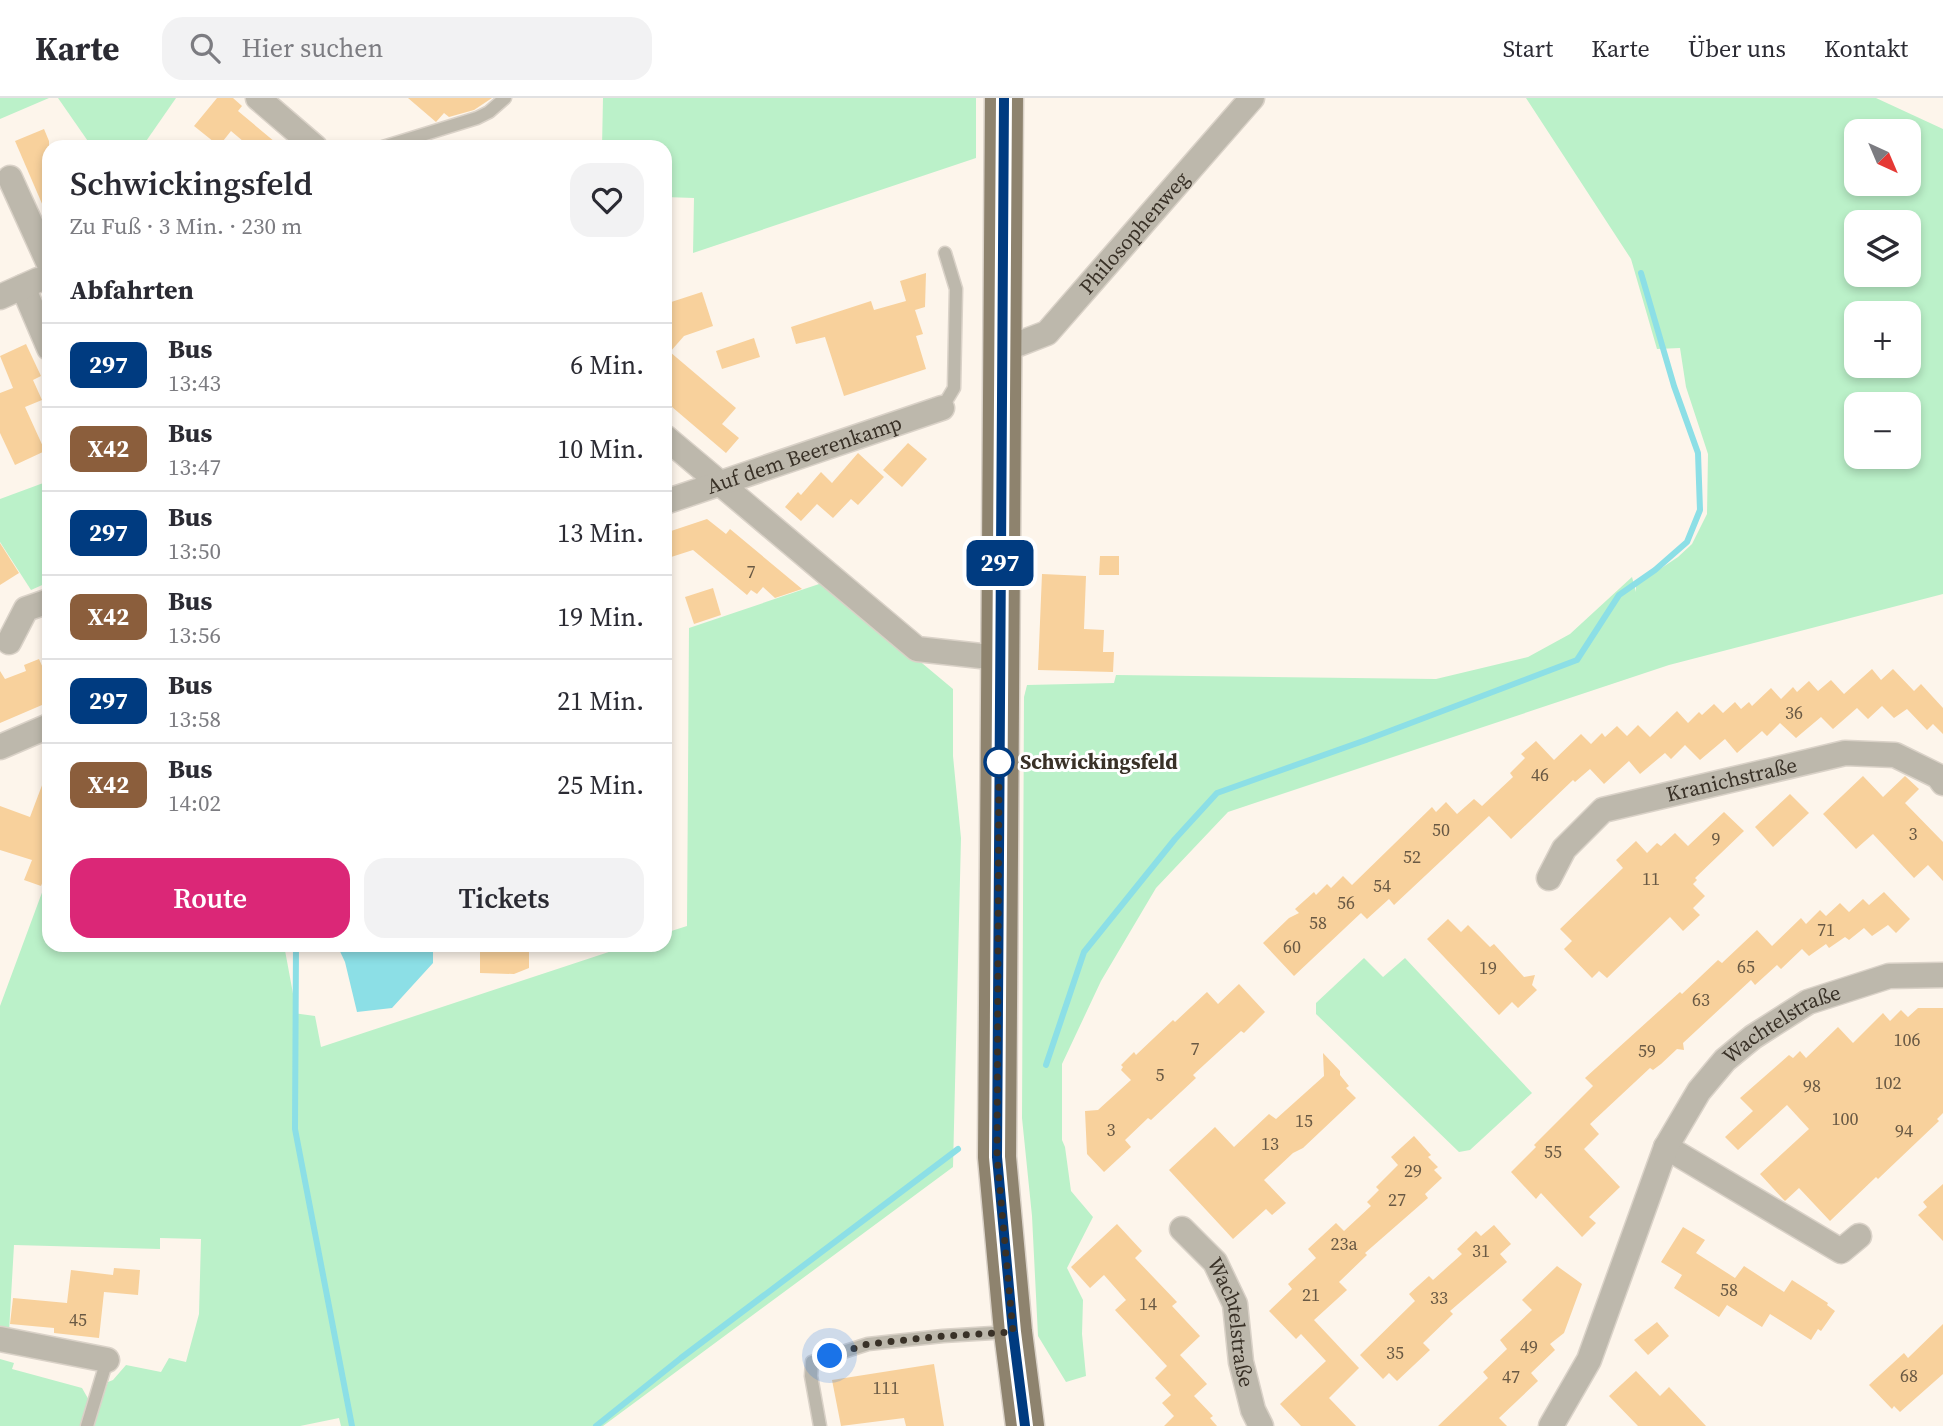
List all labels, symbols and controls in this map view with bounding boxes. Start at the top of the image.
search box [162,17,652,80]
text: Karte [35,26,120,71]
icon: search [186,29,224,67]
text: Hier suchen [242,30,383,66]
text: Start [1503,32,1553,65]
text: Karte [1591,32,1650,65]
text: Über uns [1688,32,1786,65]
text: Kontakt [1824,32,1908,65]
north arrow [1844,119,1922,196]
map controls [1844,119,1921,469]
text: Schwickingsfeld [70,161,313,206]
button: heart [570,163,644,237]
street label: Philosophenweg [1072,165,1196,300]
text: Zu Fuß · 3 Min. · 230 m [70,210,302,242]
button: layers [1844,210,1921,287]
text: Abfahrten [70,272,194,308]
button: + [1844,301,1921,378]
text: Bus [168,331,212,367]
text: 6 Min. [570,347,644,383]
text: 297 [89,348,128,381]
text: 13:43 [168,367,221,399]
button: − [1844,392,1921,469]
street label: Auf dem Beerenkamp [703,408,905,501]
text: Bus [168,415,212,451]
text: 10 Min. [557,431,644,467]
text: X42 [88,432,129,465]
text: 13:47 [168,451,221,483]
text: Bus [168,499,212,535]
text: 13 Min. [557,515,644,551]
text: 297 [89,516,128,549]
text: 13:50 [168,535,221,567]
line badge: 297 [960,540,1040,586]
text: 297 [980,546,1020,579]
house number: 7 [747,559,756,584]
text: Bus [168,583,212,619]
text: 19 Min. [557,599,644,635]
text: X42 [88,600,129,633]
text: 13:56 [168,619,221,651]
text: Bus [168,667,212,703]
text: 21 Min. [557,683,644,719]
text: 297 [89,684,128,717]
house number: 36 [1785,700,1803,725]
text: 13:58 [168,703,221,735]
marker: Schwickingsfeld [984,747,1014,777]
place label: Schwickingsfeld [1020,747,1178,776]
street label: Kranichstraße [1663,750,1800,809]
text: Bus [168,751,212,787]
house number: 46 [1531,762,1549,787]
text: 25 Min. [557,767,644,803]
text: X42 [88,768,129,801]
text: 14:02 [168,787,221,819]
house number: 50 [1432,817,1450,842]
house number: 3 [1909,821,1918,846]
house number: 9 [1712,826,1721,851]
house number: 52 [1403,844,1421,869]
button: Route [70,858,350,938]
button: Tickets [364,858,644,938]
house number: 11 [1642,866,1660,891]
house number: 54 [1373,873,1391,898]
house number: 56 [1337,890,1355,915]
house number: 58 [1309,910,1327,935]
house number: 71 [1817,917,1835,942]
house number: 60 [1283,934,1301,959]
house number: 65 [1737,954,1755,979]
house number: 19 [1479,955,1497,980]
street label: Wachtelstraße [1716,977,1844,1070]
house number: 63 [1692,987,1710,1012]
house number: 106 [1894,1027,1921,1052]
house number: 7 [1191,1036,1200,1061]
house number: 59 [1638,1038,1656,1063]
house number: 5 [1156,1062,1165,1087]
house number: 102 [1875,1070,1902,1095]
house number: 98 [1803,1073,1821,1098]
house number: 100 [1832,1106,1859,1131]
house number: 15 [1295,1108,1313,1133]
house number: 3 [1107,1117,1116,1142]
house number: 94 [1895,1118,1913,1143]
house number: 13 [1261,1131,1279,1156]
house number: 55 [1544,1139,1562,1164]
house number: 29 [1404,1158,1422,1183]
house number: 27 [1388,1187,1406,1212]
house number: 23a [1330,1231,1358,1256]
house number: 31 [1472,1238,1490,1263]
street label: Wachtelstraße [1201,1252,1262,1390]
house number: 58 [1720,1277,1738,1302]
house number: 21 [1302,1282,1320,1307]
house number: 33 [1430,1285,1448,1310]
house number: 14 [1139,1291,1157,1316]
house number: 45 [69,1307,87,1332]
house number: 49 [1520,1334,1538,1359]
your location [812,1338,847,1373]
house number: 35 [1386,1340,1404,1365]
house number: 68 [1900,1363,1918,1388]
house number: 47 [1502,1364,1520,1389]
house number: 111 [873,1375,900,1400]

